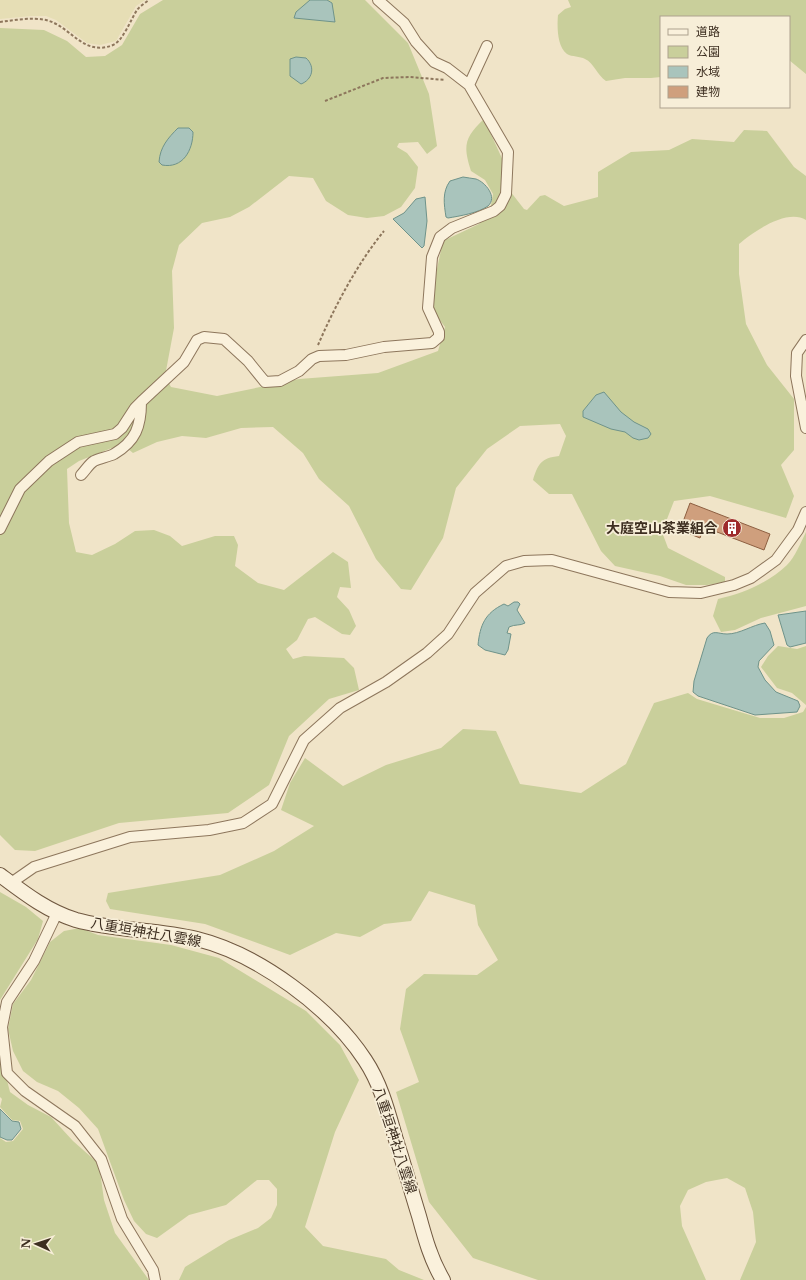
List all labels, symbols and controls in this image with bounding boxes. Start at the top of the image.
legend [660,16,790,108]
text: 道路 [696,24,720,39]
text: 公園 [696,44,720,59]
text: 水域 [696,64,720,79]
text: 建物 [696,84,720,99]
building icon: 大庭空山茶業組合 [721,517,743,539]
place label: 大庭空山茶業組合 [606,519,718,537]
street label: 八重垣神社八雲線 [89,913,203,951]
street label: 八重垣神社八雲線 [369,1084,421,1196]
north arrow [16,1224,56,1264]
text: N [19,1237,33,1249]

